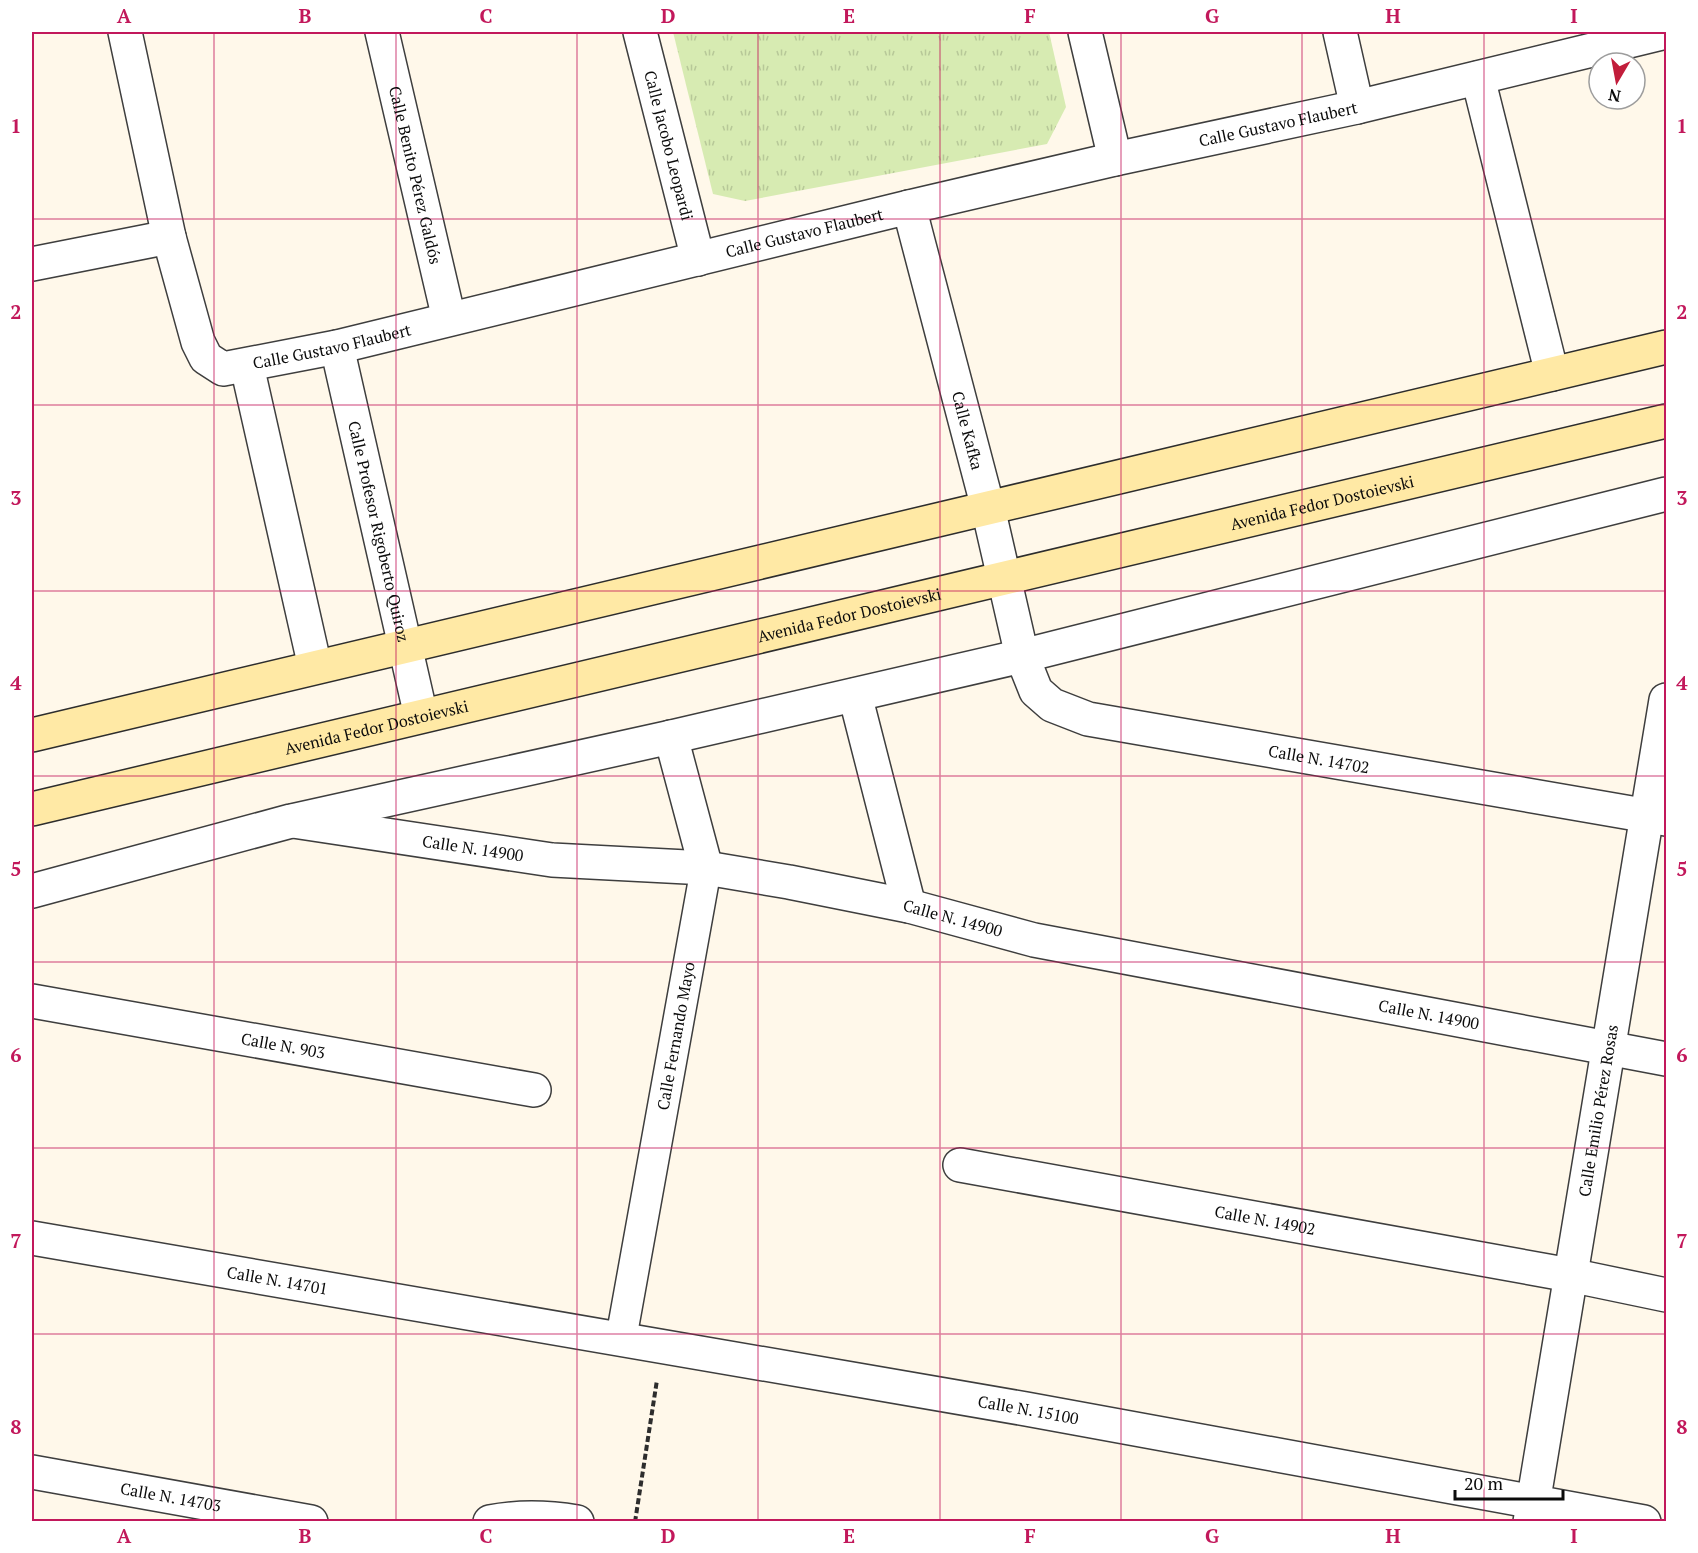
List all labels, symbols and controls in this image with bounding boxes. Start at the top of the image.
text: A [117,2,132,29]
text: B [299,2,312,29]
text: C [479,2,493,29]
text: D [661,2,675,29]
text: E [843,2,855,29]
text: F [1024,2,1036,29]
text: G [1205,2,1219,29]
text: H [1385,2,1401,29]
text: I [1570,2,1578,29]
north arrow [1587,51,1647,111]
street label: Calle Jacobo Leopardi [639,68,699,223]
street label: Calle Benito Pérez Galdós [384,84,447,267]
text: N [1607,84,1622,108]
street label: Calle Gustavo Flaubert [1197,96,1359,152]
text: 1 [10,112,22,139]
text: 1 [1676,112,1688,139]
street label: Calle Gustavo Flaubert [723,203,885,262]
text: 2 [10,298,22,325]
text: 2 [1676,298,1688,325]
street label: Calle Gustavo Flaubert [251,318,413,374]
street label: Calle Kafka [947,389,988,472]
street label: Calle Profesor Rigoberto Quiroz [343,419,415,644]
street label: Avenida Fedor Dostoievski [1228,470,1416,535]
text: 3 [10,484,22,511]
text: 3 [1676,484,1688,511]
street label: Avenida Fedor Dostoievski [755,582,944,647]
text: 4 [10,669,22,696]
text: 4 [1676,669,1688,696]
street label: Avenida Fedor Dostoievski [282,695,471,760]
street label: Calle N. 14702 [1267,739,1371,778]
street label: Calle N. 14900 [421,830,525,867]
text: 5 [10,855,22,882]
text: 5 [1676,855,1688,882]
street label: Calle N. 14900 [901,894,1005,942]
street label: Calle Fernando Mayo [652,960,700,1112]
street label: Calle N. 14900 [1377,994,1481,1035]
street label: Calle Emilio Pérez Rosas [1573,1023,1623,1198]
street label: Calle N. 903 [239,1027,327,1064]
text: 6 [10,1041,22,1068]
text: 6 [1676,1041,1688,1068]
street label: Calle N. 14902 [1213,1200,1317,1240]
text: 7 [10,1227,22,1254]
text: 7 [1676,1227,1688,1254]
street label: Calle N. 14701 [225,1261,330,1300]
street label: Calle N. 15100 [976,1390,1081,1429]
text: 8 [10,1413,22,1440]
text: 8 [1676,1413,1688,1440]
scale bar [1455,1463,1563,1501]
text: 20 m [1464,1471,1504,1495]
street label: Calle N. 14703 [119,1477,223,1517]
text: A [117,1522,132,1549]
text: B [299,1522,312,1549]
text: C [479,1522,493,1549]
text: D [661,1522,675,1549]
text: E [843,1522,855,1549]
text: F [1024,1522,1036,1549]
text: G [1205,1522,1219,1549]
text: H [1385,1522,1401,1549]
text: I [1570,1522,1578,1549]

